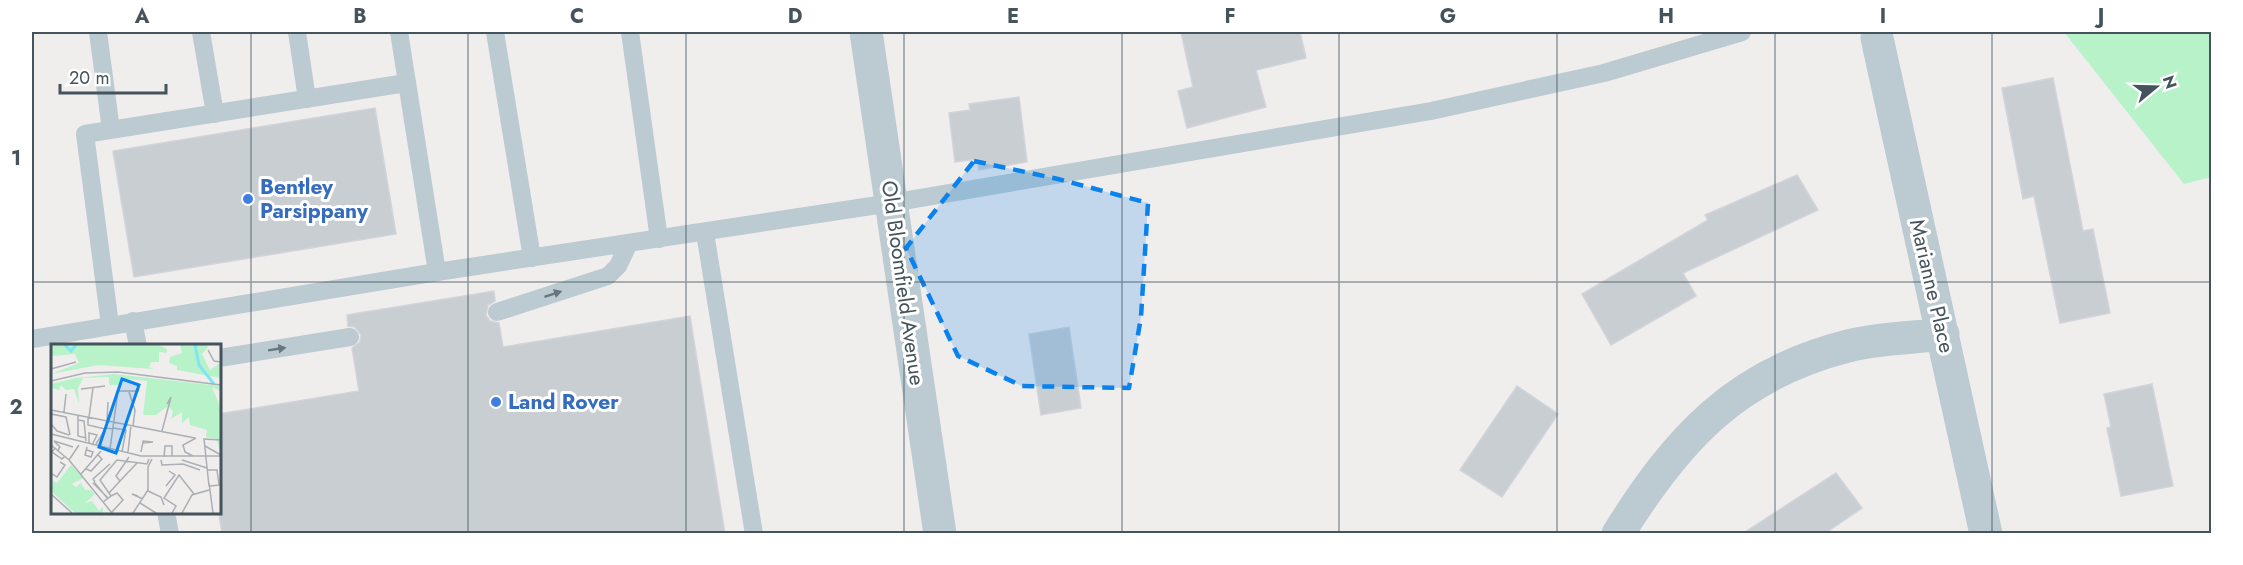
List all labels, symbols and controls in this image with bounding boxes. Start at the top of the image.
text: A [134,2,150,31]
text: B [353,2,367,31]
text: C [570,2,584,31]
text: D [788,2,802,31]
text: E [1007,2,1019,31]
text: F [1224,2,1236,31]
text: G [1440,2,1456,31]
text: H [1658,2,1674,31]
text: I [1880,2,1886,31]
text: J [2094,2,2104,31]
scale bar [60,57,166,95]
north arrow [2126,57,2186,117]
text: 20 m [69,65,109,91]
text: N [2157,73,2183,92]
text: 1 [11,144,21,173]
place label: Bentley Parsippany [260,172,369,226]
street label: Old Bloomfield Avenue [874,179,932,387]
marker: Bentley Parsippany [241,192,255,206]
street label: Marianne Place [1902,216,1962,356]
one-way arrow [544,289,562,299]
inset map [51,344,220,514]
one-way arrow [267,344,286,353]
place label: Land Rover [508,387,619,417]
text: 2 [9,393,23,422]
marker: Land Rover [489,395,503,409]

